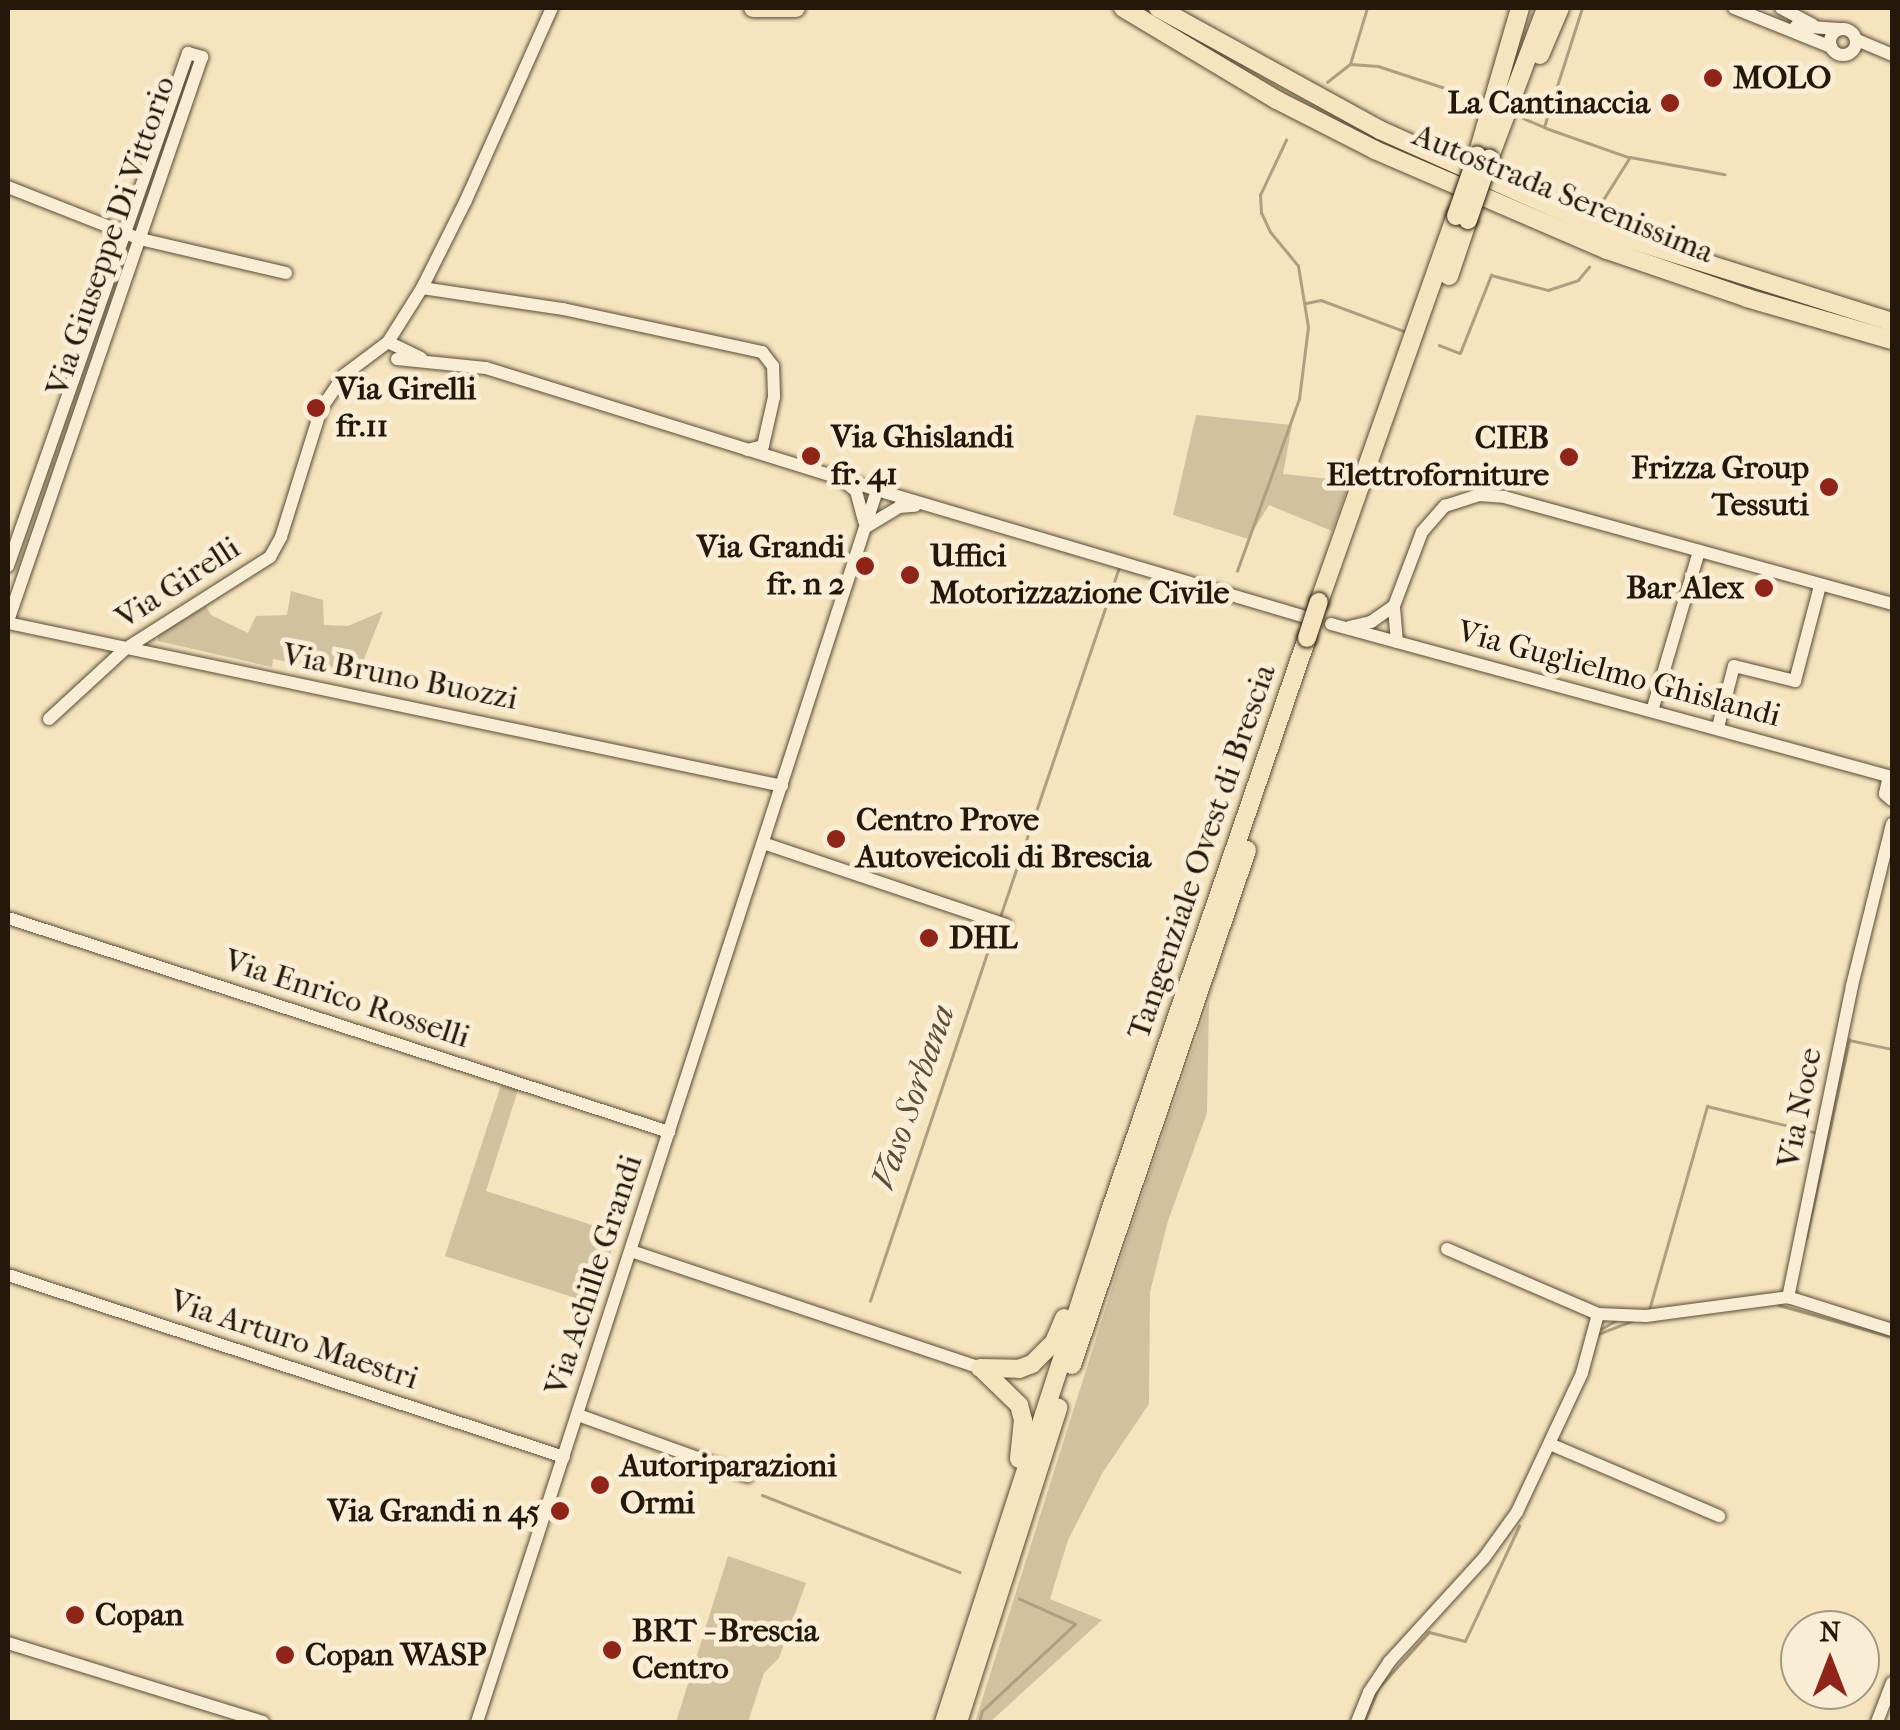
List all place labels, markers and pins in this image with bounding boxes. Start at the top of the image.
place label: MOLO [1733,59,1831,97]
marker: MOLO [1702,67,1724,89]
place label: La Cantinaccia [1448,84,1650,122]
marker: La Cantinaccia [1659,92,1681,114]
place label: Via Girelli fr.11 [336,371,476,446]
marker: Via Girelli fr.11 [305,397,327,419]
place label: Via Ghislandi fr. 41 [831,419,1014,494]
place label: CIEB Elettroforniture [1327,420,1549,495]
marker: Via Ghislandi fr. 41 [800,445,822,467]
marker: CIEB Elettroforniture [1558,446,1580,468]
place label: Frizza Group Tessuti [1631,450,1809,525]
marker: Frizza Group Tessuti [1818,476,1840,498]
place label: Via Grandi fr. n 2 [697,529,845,604]
place label: Uffici Motorizzazione Civile [930,538,1229,613]
marker: Via Grandi fr. n 2 [854,555,876,577]
marker: Uffici Motorizzazione Civile [899,564,921,586]
place label: Bar Alex [1626,569,1744,607]
marker: Bar Alex [1753,577,1775,599]
place label: Centro Prove Autoveicoli di Brescia [856,802,1151,877]
marker: Centro Prove Autoveicoli di Brescia [825,828,847,850]
place label: DHL [949,919,1018,957]
marker: DHL [918,927,940,949]
place label: Autoriparazioni Ormi [620,1448,837,1523]
marker: Autoriparazioni Ormi [589,1474,611,1496]
place label: Via Grandi n 45 [328,1492,540,1530]
marker: Via Grandi n 45 [549,1500,571,1522]
place label: Copan [95,1596,184,1634]
marker: Copan [64,1604,86,1626]
place label: BRT - Brescia Centro [632,1613,819,1688]
place label: Copan WASP [305,1636,486,1674]
marker: BRT - Brescia Centro [601,1639,623,1661]
marker: Copan WASP [274,1644,296,1666]

